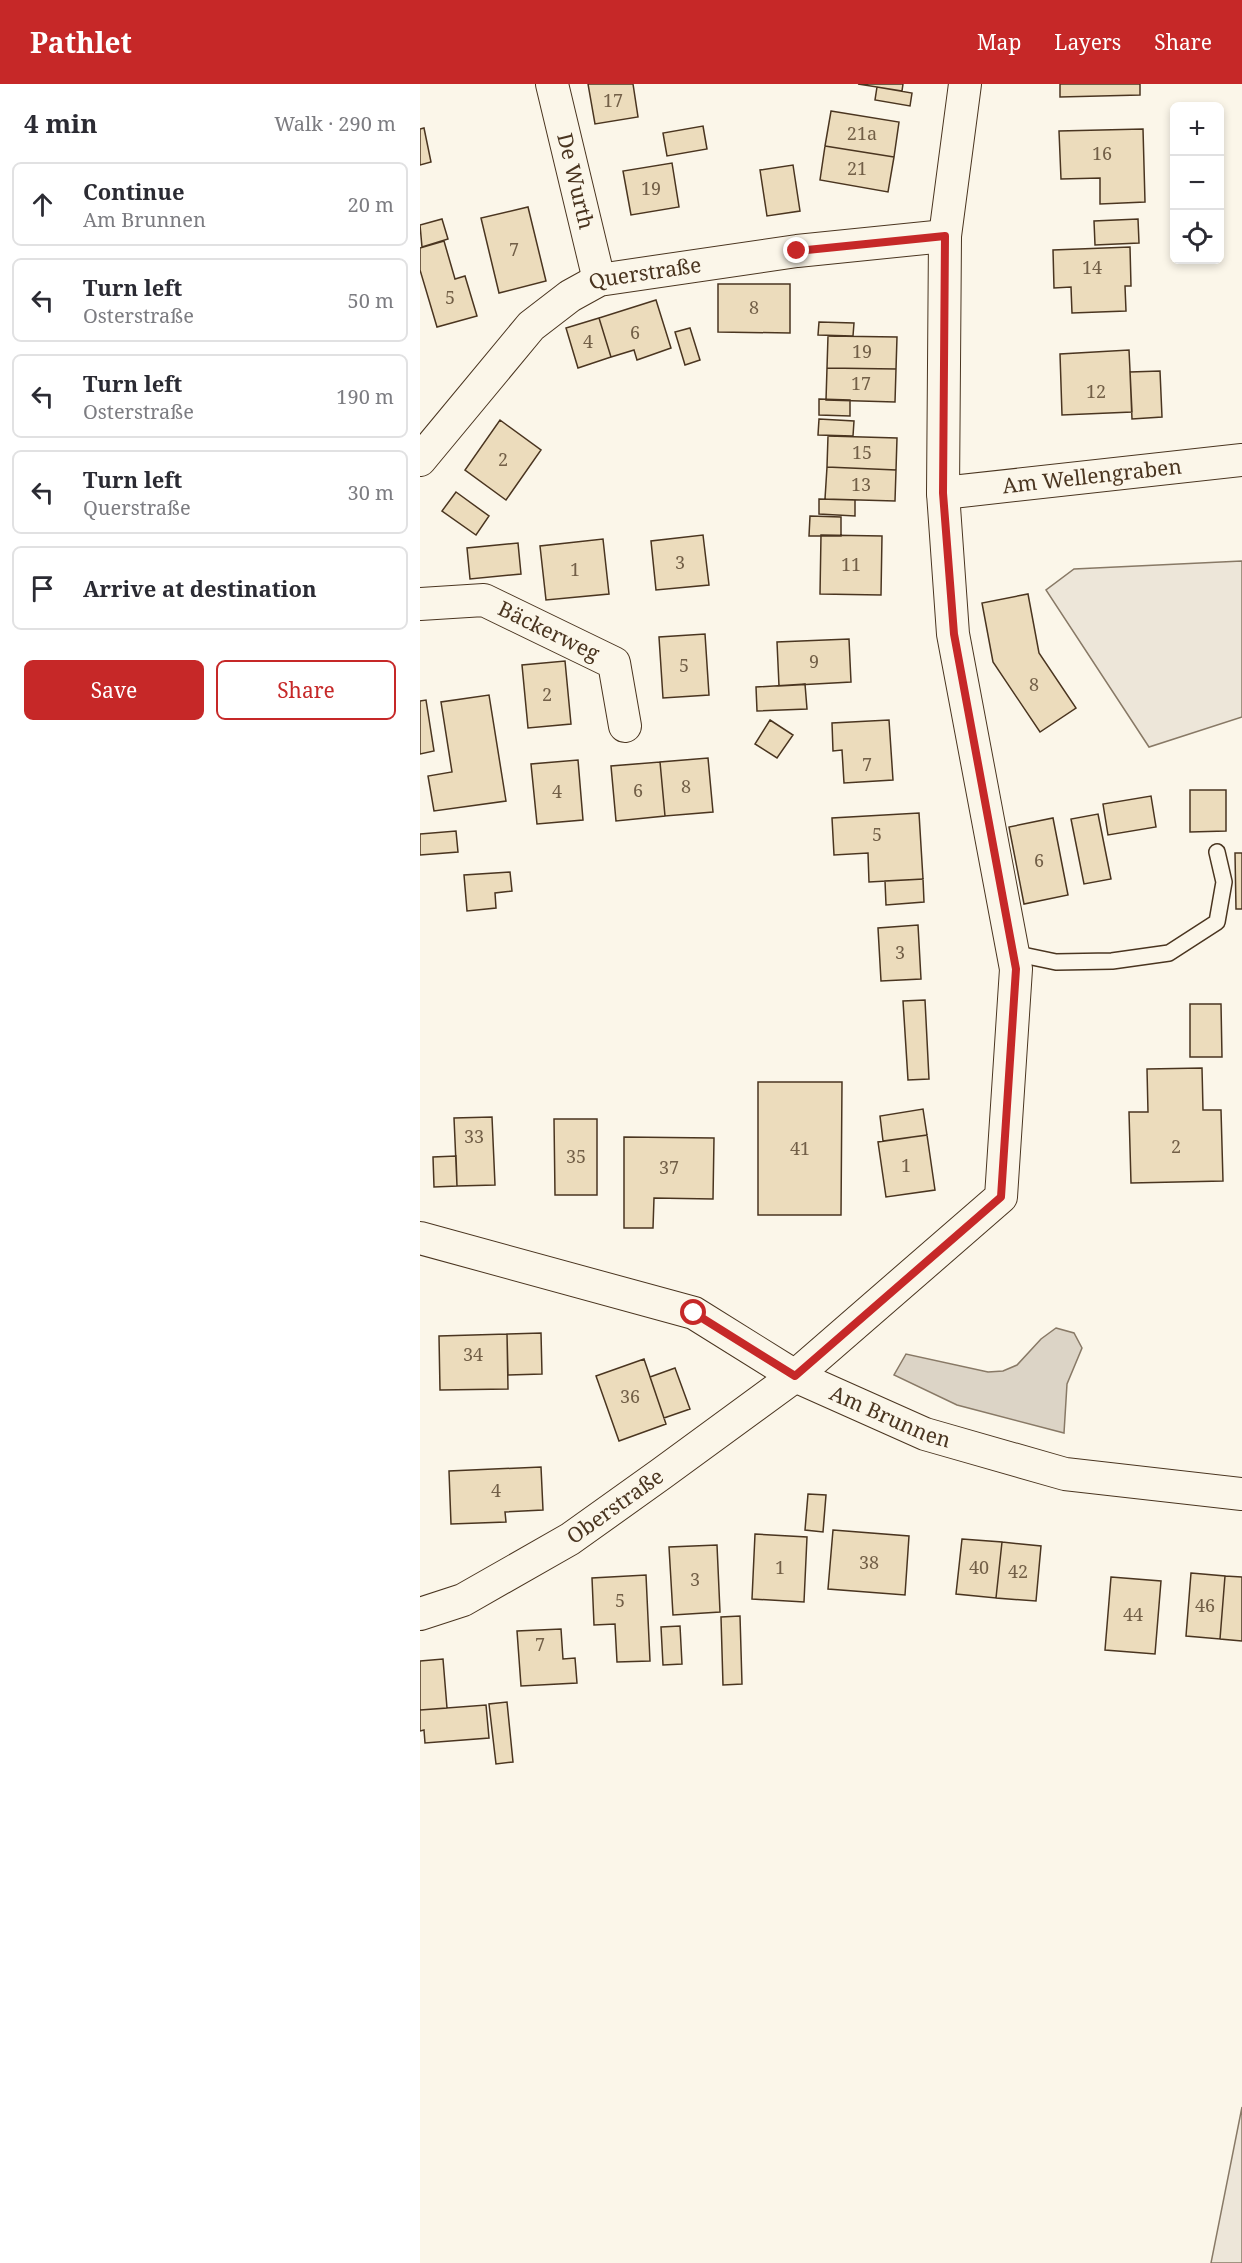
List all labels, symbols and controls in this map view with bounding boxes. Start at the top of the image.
text: Pathlet [30,23,132,61]
text: Map [977,28,1021,56]
text: Layers [1054,28,1121,56]
text: Share [1154,28,1212,56]
house number: 17 [603,88,623,112]
map controls [1170,102,1224,264]
button: + [1170,102,1224,156]
text: 4 min [24,105,98,141]
text: Walk · 290 m [274,110,396,137]
house number: 21a [847,121,877,145]
street label: De Wurth [551,130,601,232]
house number: 16 [1092,141,1112,165]
house number: 21 [847,156,867,180]
button: − [1170,156,1224,210]
text: Continue [83,176,185,206]
house number: 19 [641,176,661,200]
icon: ahead [26,188,59,221]
text: 20 m [348,191,394,218]
text: Am Brunnen [83,206,206,233]
button: locate [1170,210,1224,264]
house number: 7 [509,237,519,261]
route end [783,237,809,263]
street label: Querstraße [583,250,703,296]
house number: 14 [1082,255,1102,279]
text: Turn left [83,272,182,302]
icon: left [26,284,59,317]
house number: 5 [445,285,455,309]
text: 50 m [348,287,394,314]
house number: 8 [749,295,759,319]
text: Osterstraße [83,302,194,329]
house number: 6 [630,320,640,344]
house number: 4 [583,329,593,353]
house number: 19 [852,339,872,363]
text: Turn left [83,368,182,398]
house number: 17 [851,371,871,395]
house number: 12 [1086,379,1106,403]
icon: left [26,380,59,413]
text: 190 m [336,383,394,410]
text: Osterstraße [83,398,194,425]
house number: 15 [852,440,872,464]
house number: 2 [498,447,508,471]
street label: Am Wellengraben [1001,452,1183,499]
text: Turn left [83,464,182,494]
house number: 13 [851,472,871,496]
icon: left [26,476,59,509]
text: 30 m [348,479,394,506]
text: Querstraße [83,494,191,521]
house number: 3 [675,550,685,574]
house number: 11 [841,552,861,576]
house number: 1 [570,557,580,581]
icon: arrive [26,572,59,605]
text: Arrive at destination [83,573,317,603]
street label: Bäckerweg [494,594,605,667]
house number: 9 [809,649,819,673]
house number: 5 [679,653,689,677]
button: Save [24,660,204,720]
button: Share [216,660,396,720]
house number: 8 [1029,672,1039,696]
house number: 2 [542,682,552,706]
house number: 7 [862,752,872,776]
house number: 8 [681,774,691,798]
house number: 6 [633,778,643,802]
house number: 4 [552,779,562,803]
house number: 5 [872,822,882,846]
house number: 6 [1034,848,1044,872]
house number: 3 [895,940,905,964]
house number: 33 [464,1124,484,1148]
house number: 2 [1171,1134,1181,1158]
house number: 41 [790,1136,810,1160]
house number: 35 [566,1144,586,1168]
house number: 1 [901,1153,911,1177]
house number: 37 [659,1155,679,1179]
route start [680,1299,706,1325]
house number: 34 [463,1342,483,1366]
street label: Am Brunnen [826,1378,954,1454]
house number: 36 [620,1384,640,1408]
street label: Oberstraße [561,1462,669,1550]
house number: 4 [491,1478,501,1502]
house number: 38 [859,1550,879,1574]
house number: 1 [775,1555,785,1579]
house number: 40 [969,1555,989,1579]
house number: 42 [1008,1559,1028,1583]
house number: 3 [690,1567,700,1591]
house number: 5 [615,1588,625,1612]
house number: 46 [1195,1593,1215,1617]
house number: 44 [1123,1602,1143,1626]
house number: 7 [535,1632,545,1656]

